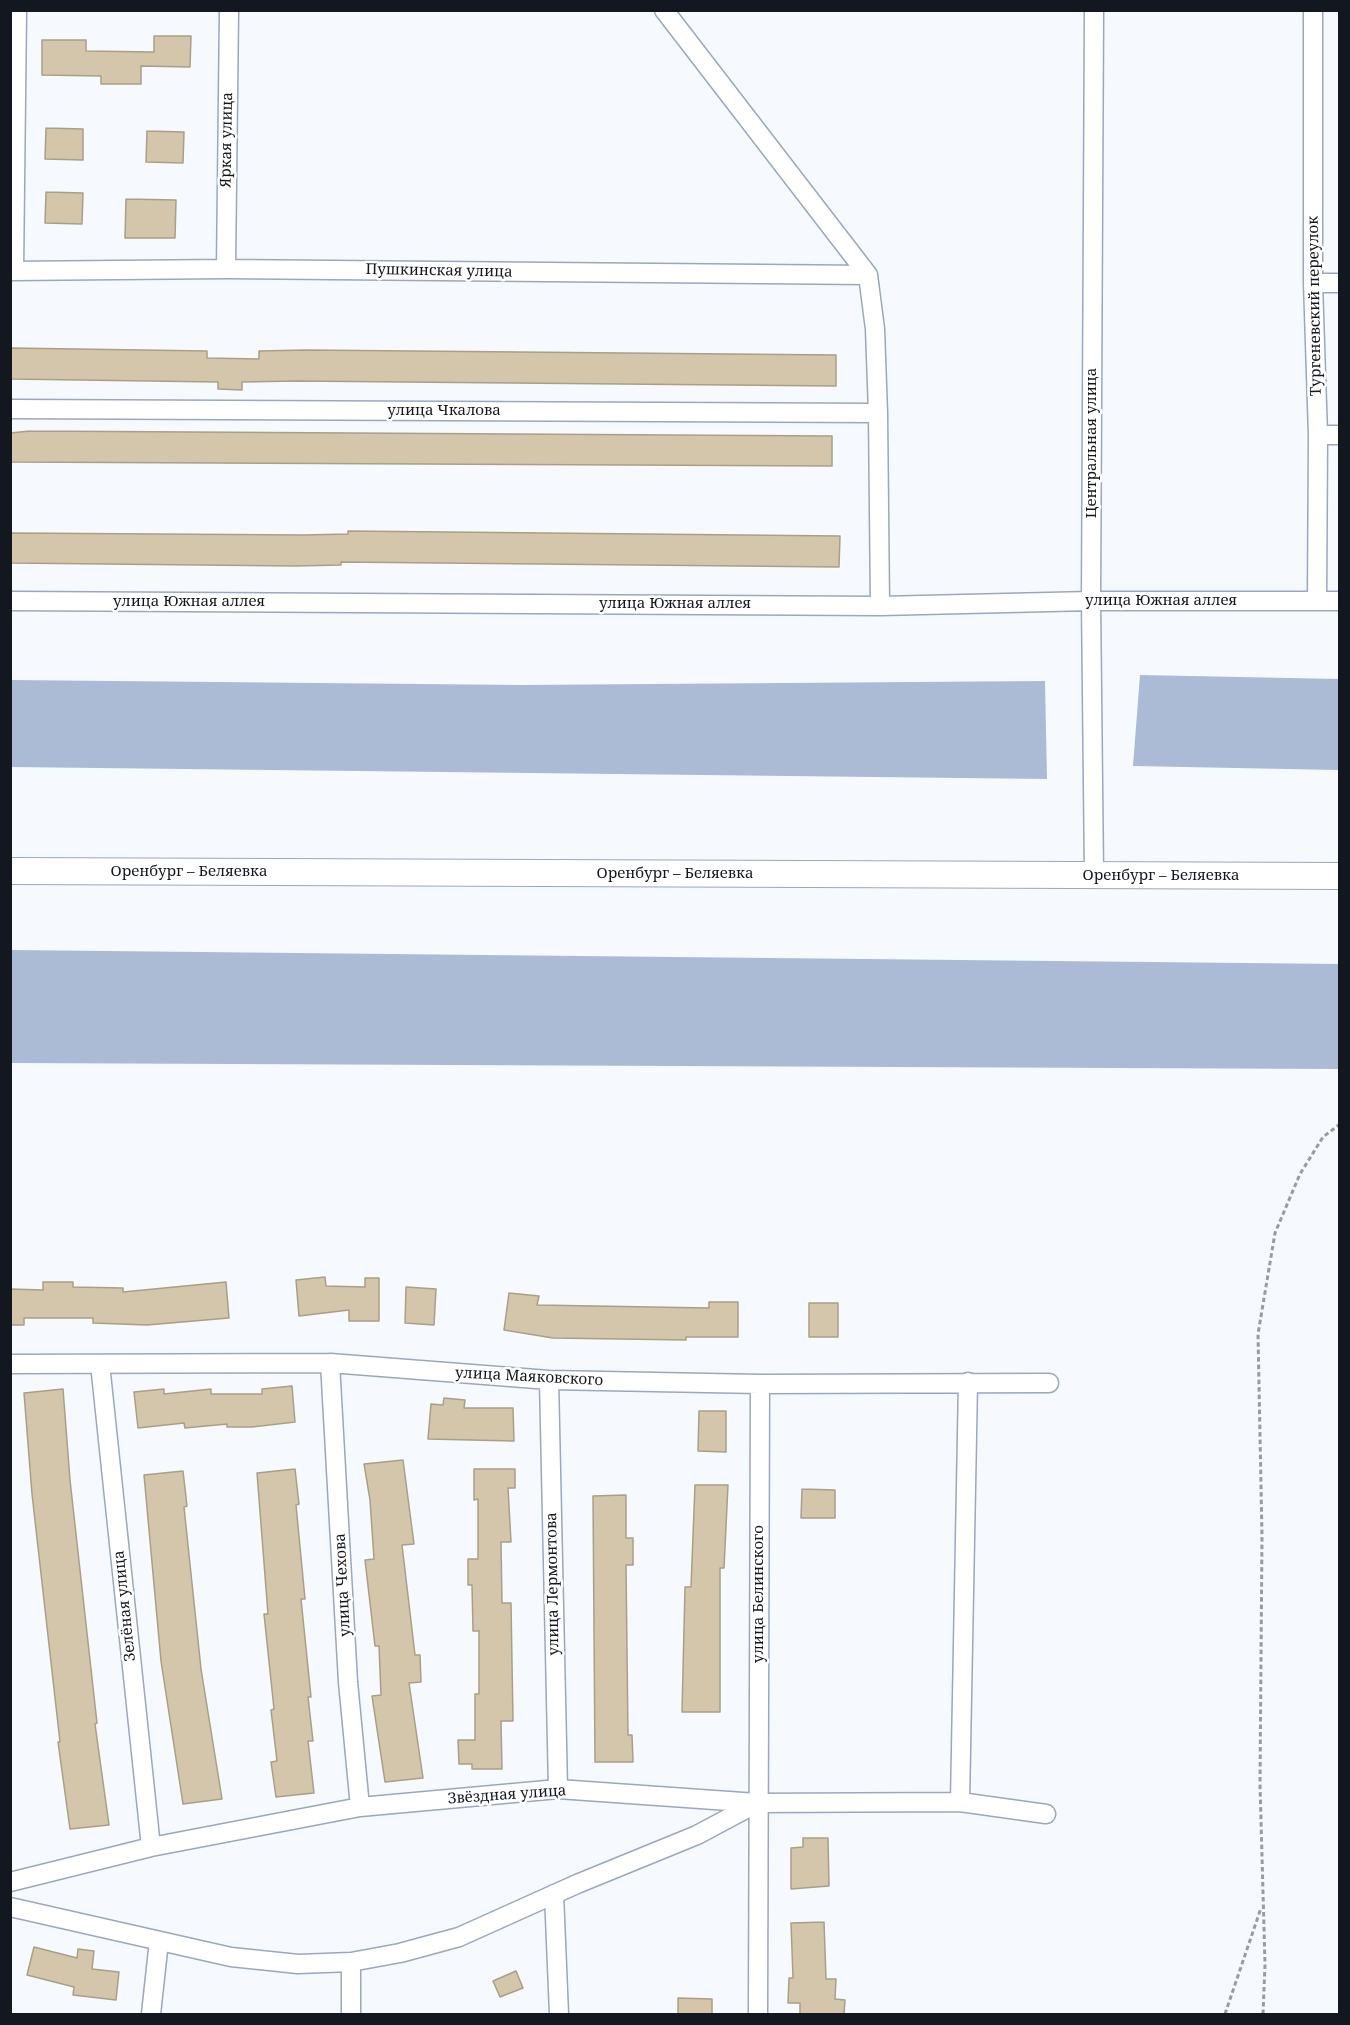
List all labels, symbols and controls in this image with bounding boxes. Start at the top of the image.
street label: Яркая улица [217,92,237,188]
street label: Тургеневский переулок [1304,216,1326,396]
street label: Пушкинская улица [365,261,513,281]
street label: Центральная улица [1083,368,1101,518]
street label: улица Чкалова [387,402,501,420]
street label: улица Южная аллея [1085,592,1237,610]
street label: улица Южная аллея [113,593,265,611]
street label: улица Южная аллея [599,595,751,613]
street label: Оренбург – Беляевка [111,863,267,881]
street label: Оренбург – Беляевка [597,865,753,883]
street label: Оренбург – Беляевка [1083,867,1239,885]
street label: улица Маяковского [455,1364,603,1390]
street label: улица Лермонтова [543,1512,563,1656]
street label: улица Белинского [750,1525,768,1663]
street label: улица Чехова [331,1533,355,1637]
street label: Зелёная улица [110,1550,140,1662]
street label: Звёздная улица [447,1782,567,1808]

